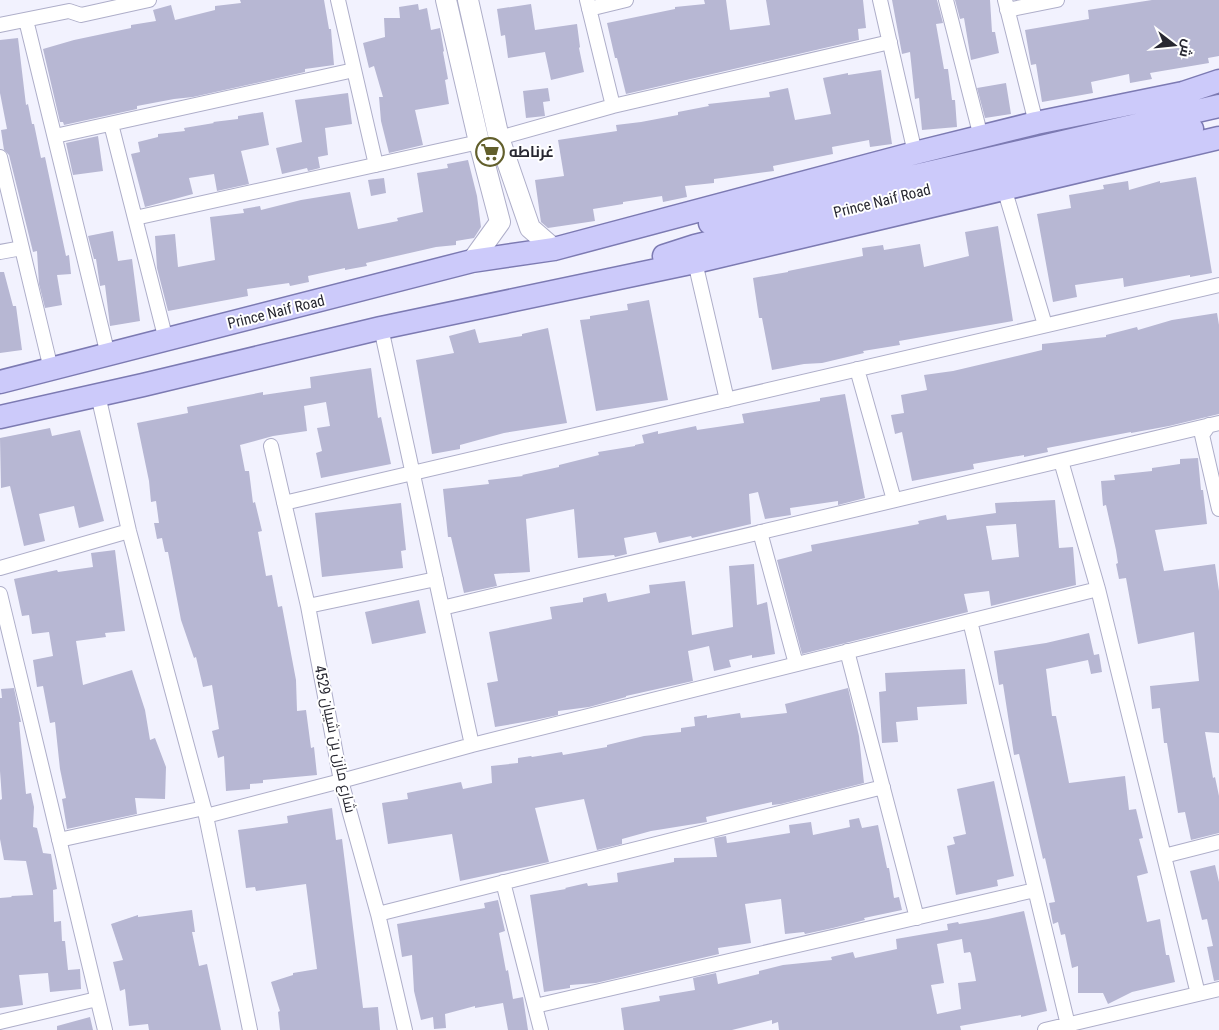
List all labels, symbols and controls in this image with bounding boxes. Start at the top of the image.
north arrow [1149,20,1199,70]
text: ش [1175,37,1197,59]
supermarket icon: غرناطه [475,137,505,167]
place label: غرناطه [509,143,554,161]
street label: Prince Naif Road [832,180,932,222]
street label: Prince Naif Road [226,291,326,333]
street label: شارع مازن بن شيبان 4529 [309,663,359,815]

